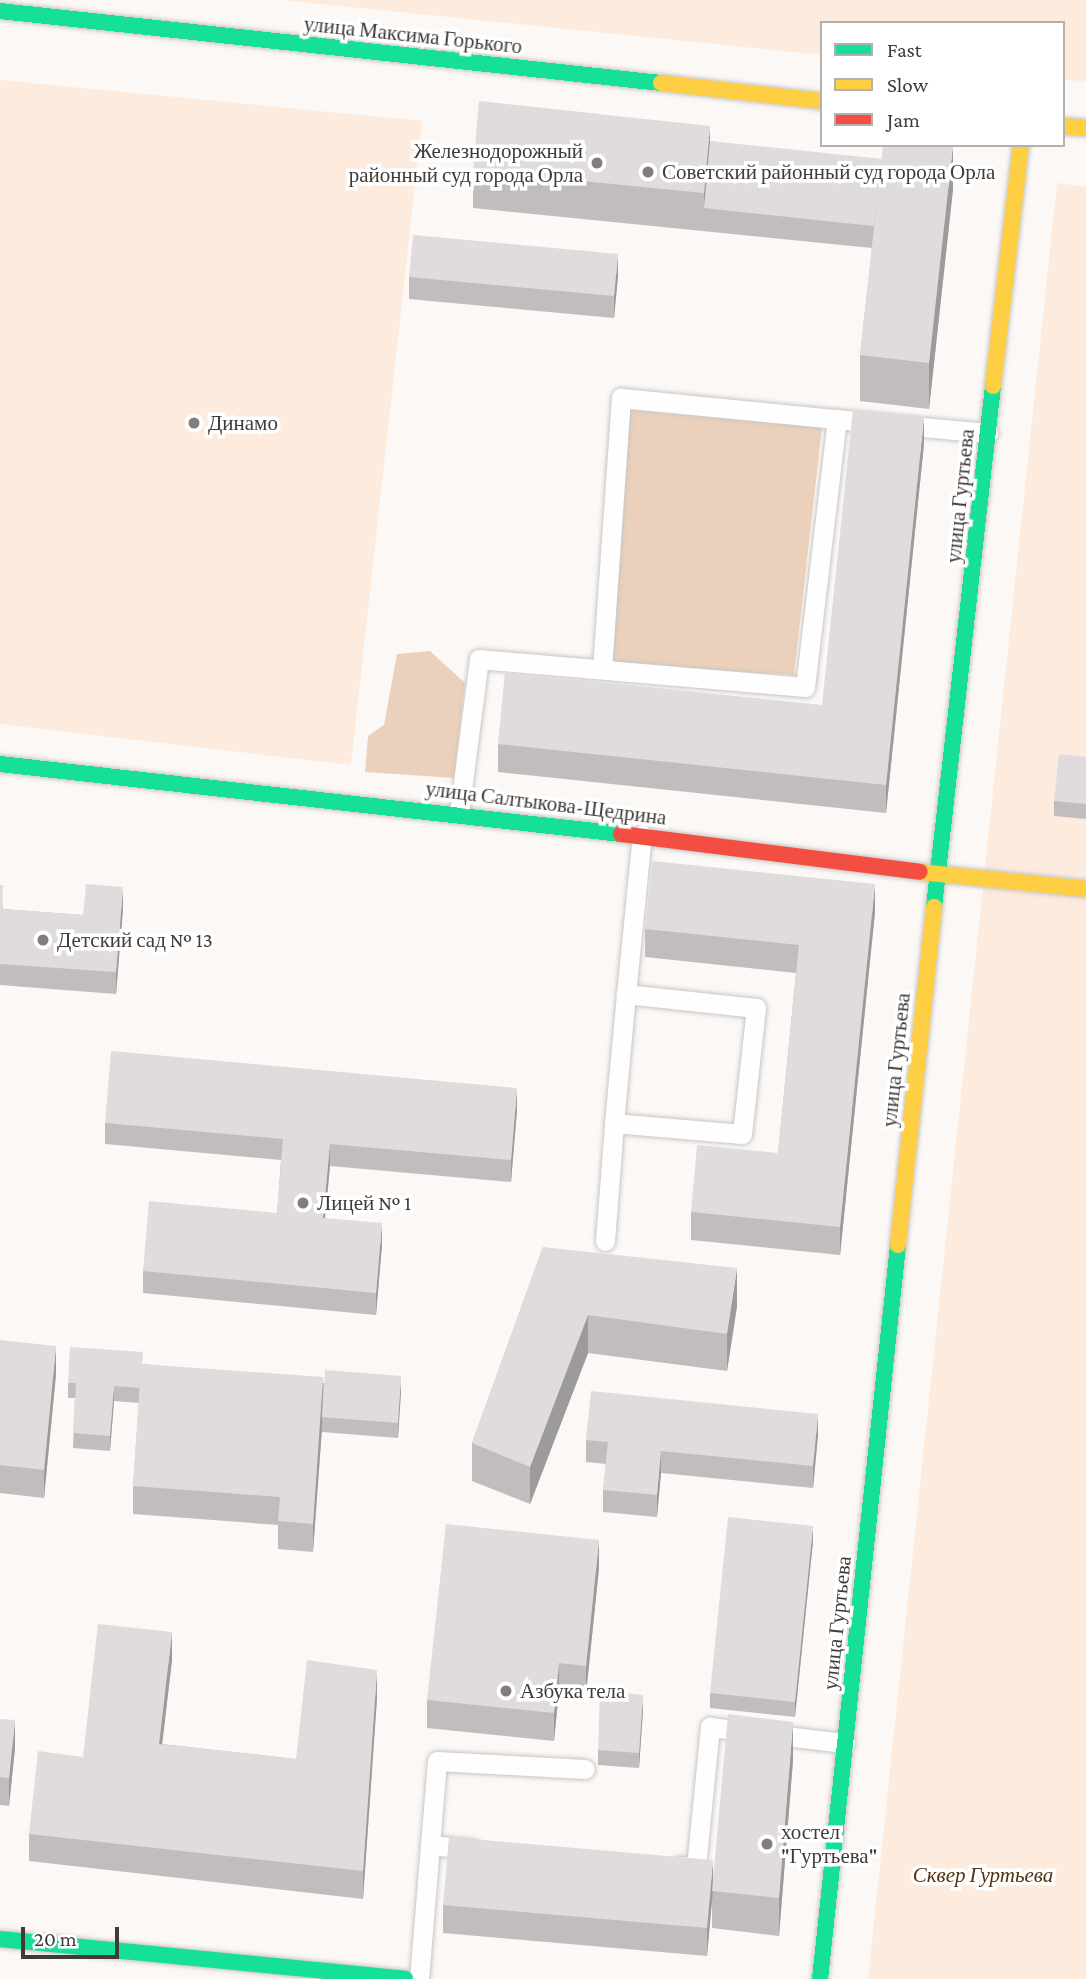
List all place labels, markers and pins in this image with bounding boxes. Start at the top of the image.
place label: Железнодорожный районный суд города Орла [349,138,583,188]
marker: Железнодорожный районный суд города Орла [589,155,605,171]
place label: Советский районный суд города Орла [662,159,995,185]
marker: Советский районный суд города Орла [640,164,656,180]
place label: Динамо [208,410,278,436]
marker: Динамо [186,415,202,431]
place label: Детский сад № 13 [57,927,213,953]
marker: Детский сад № 13 [35,932,51,948]
place label: Лицей № 1 [317,1190,411,1216]
marker: Лицей № 1 [295,1195,311,1211]
place label: Азбука тела [520,1678,625,1704]
marker: Азбука тела [498,1683,514,1699]
place label: хостел "Гуртьева" [781,1819,877,1869]
marker: хостел "Гуртьева" [759,1836,775,1852]

